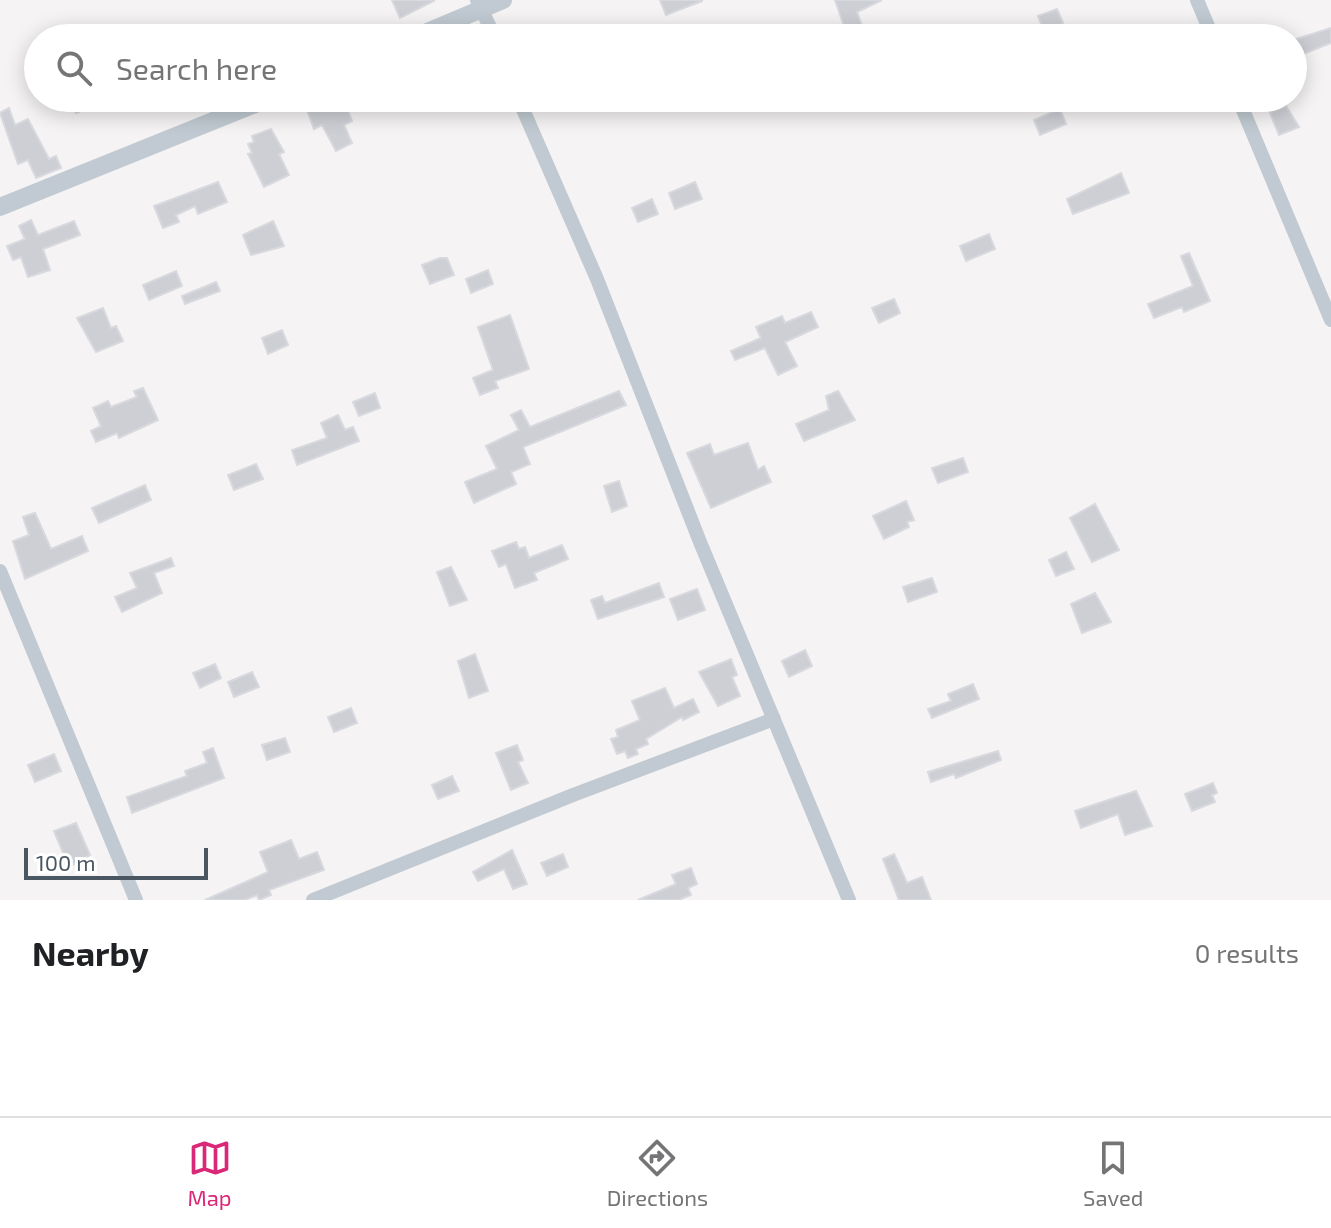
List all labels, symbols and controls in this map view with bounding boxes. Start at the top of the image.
search box [24,24,1307,112]
icon: search [52,46,96,90]
text: Search here [116,50,277,86]
scale bar [24,844,208,880]
text: 100 m [36,849,95,875]
text: Nearby [32,932,149,973]
text: 0 results [1195,937,1299,968]
tab: Map [188,1136,232,1210]
tab: Directions [607,1136,708,1210]
tab: Saved [1083,1136,1143,1210]

